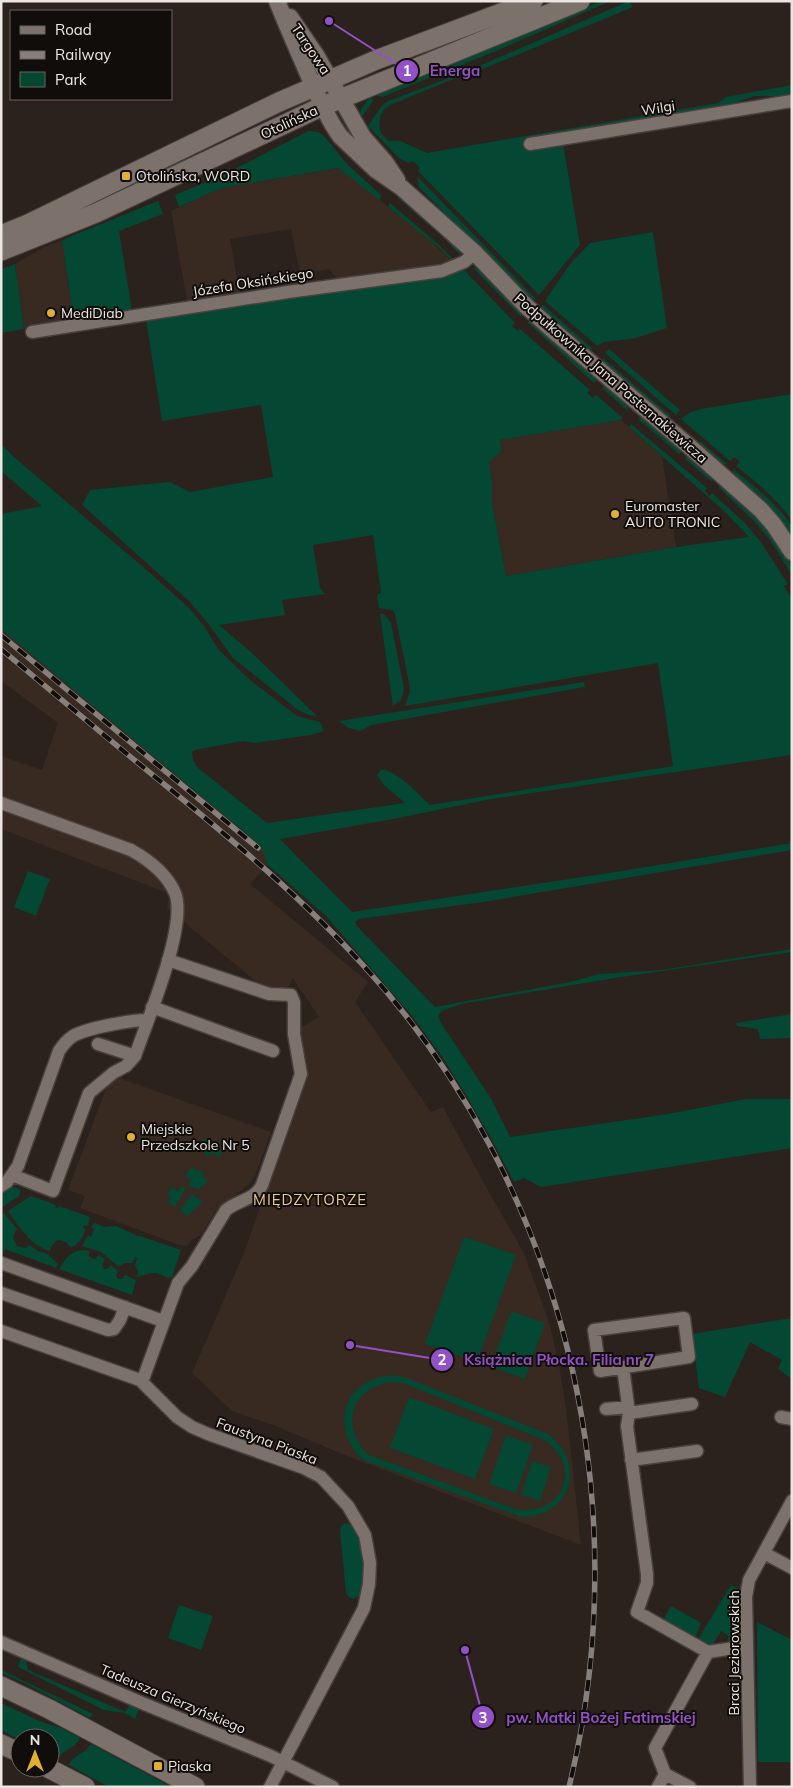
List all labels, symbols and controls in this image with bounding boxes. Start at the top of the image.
legend [10,10,172,100]
text: Road [55,20,92,39]
street label: Targowa [287,20,335,78]
text: Railway [55,45,111,64]
callout: Energa [394,56,490,86]
text: 1 [402,61,412,80]
text: Energa [430,61,480,80]
text: Park [55,70,87,89]
street label: Wilgi [640,96,676,120]
street label: Otolińska [258,101,320,143]
place label: Otolińska, WORD [136,167,250,185]
marker: Otolińska, WORD [120,170,132,182]
street label: Józefa Oksińskiego [191,264,315,300]
street label: Podpułkownika Jana Pasternakiewicza [511,289,711,467]
place label: MediDiab [61,304,123,322]
marker: MediDiab [45,307,57,319]
place label: Euromaster AUTO TRONIC [625,497,720,531]
marker: Euromaster AUTO TRONIC [609,508,621,520]
place label: Miejskie Przedszkole Nr 5 [141,1120,250,1154]
marker: Miejskie Przedszkole Nr 5 [125,1131,137,1143]
district label: MIĘDZYTORZE [253,1190,367,1209]
callout: Książnica Płocka. Filia nr 7 [429,1345,664,1375]
text: 2 [437,1350,447,1369]
text: Książnica Płocka. Filia nr 7 [464,1350,654,1369]
street label: Faustyna Piaska [214,1413,320,1469]
street label: Braci Jeziorowskich [725,1590,743,1716]
street label: Tadeusza Gierzyńskiego [97,1660,249,1738]
callout: pw. Matki Bożej Fatimskiej [471,1702,705,1732]
text: 3 [478,1708,488,1727]
text: pw. Matki Bożej Fatimskiej [506,1708,696,1727]
north arrow [10,1728,60,1778]
text: N [30,1731,40,1749]
place label: Piaska [168,1757,211,1775]
marker: Piaska [152,1760,164,1772]

